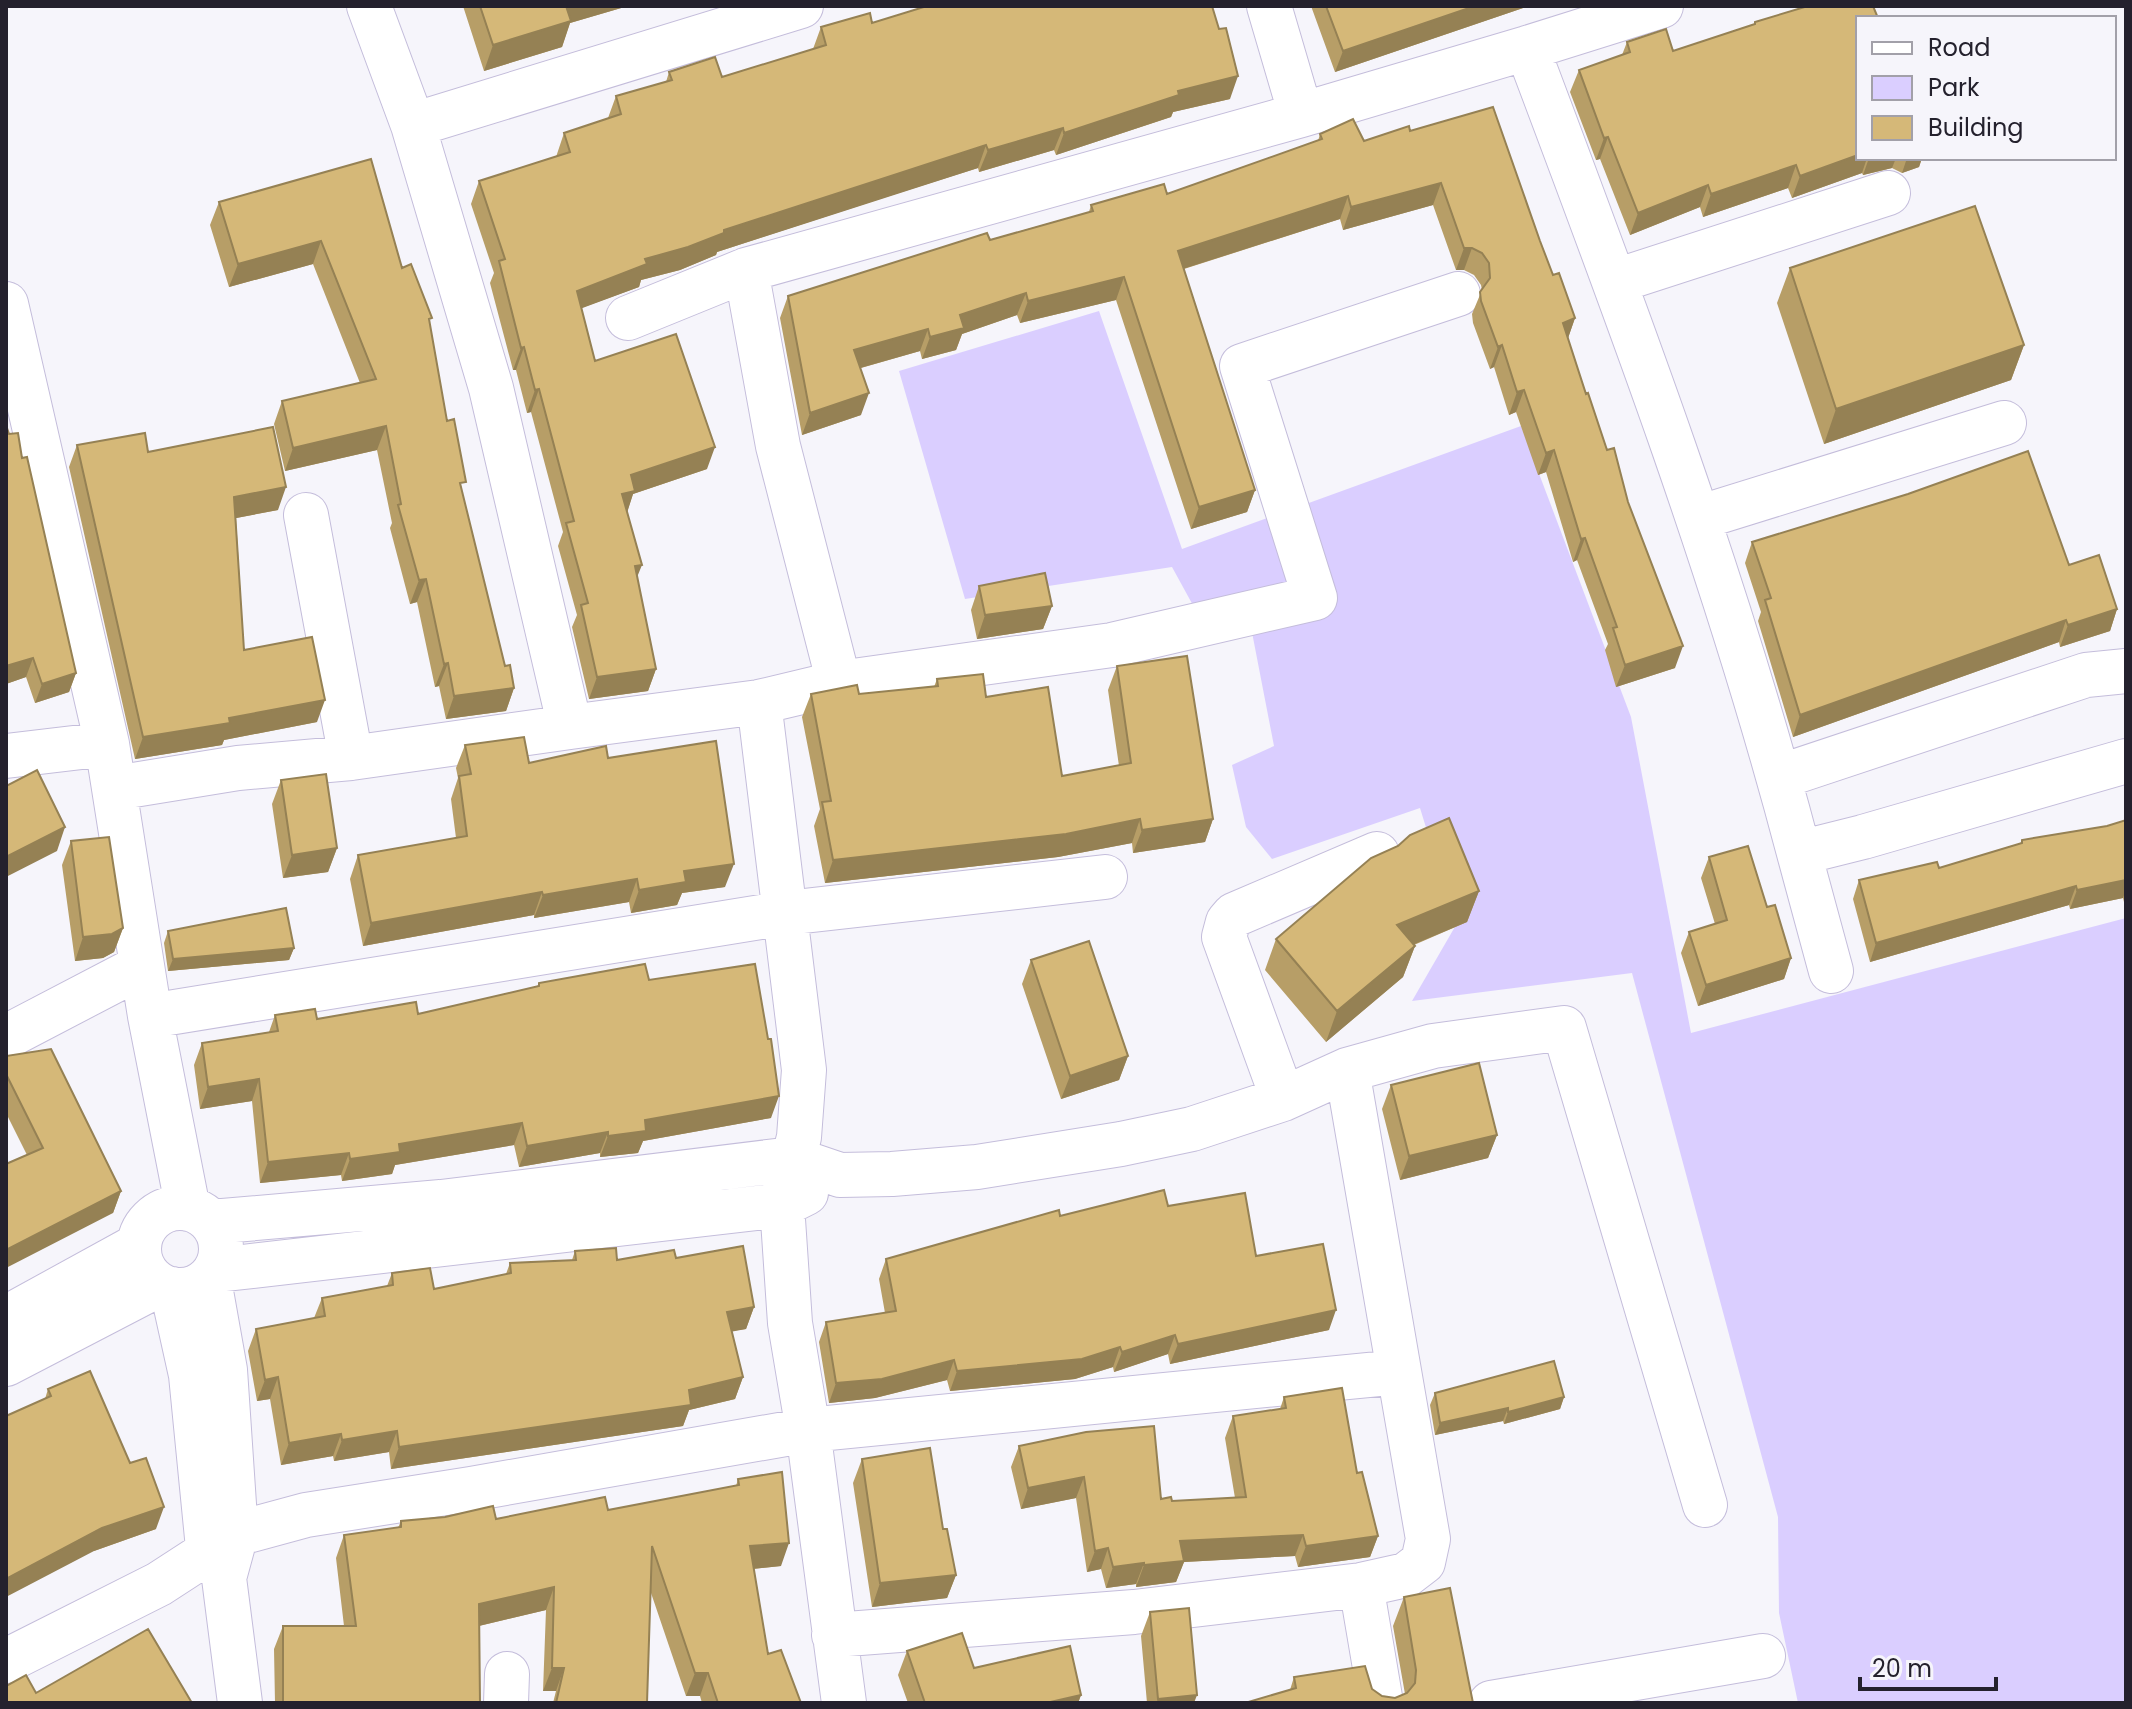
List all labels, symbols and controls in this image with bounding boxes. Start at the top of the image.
legend [1856,16,2116,160]
text: Road [1928,31,1990,64]
text: Park [1928,71,1980,104]
text: Building [1928,111,2024,144]
scale bar [1860,1641,1996,1691]
text: 20 m [1872,1652,1932,1685]

